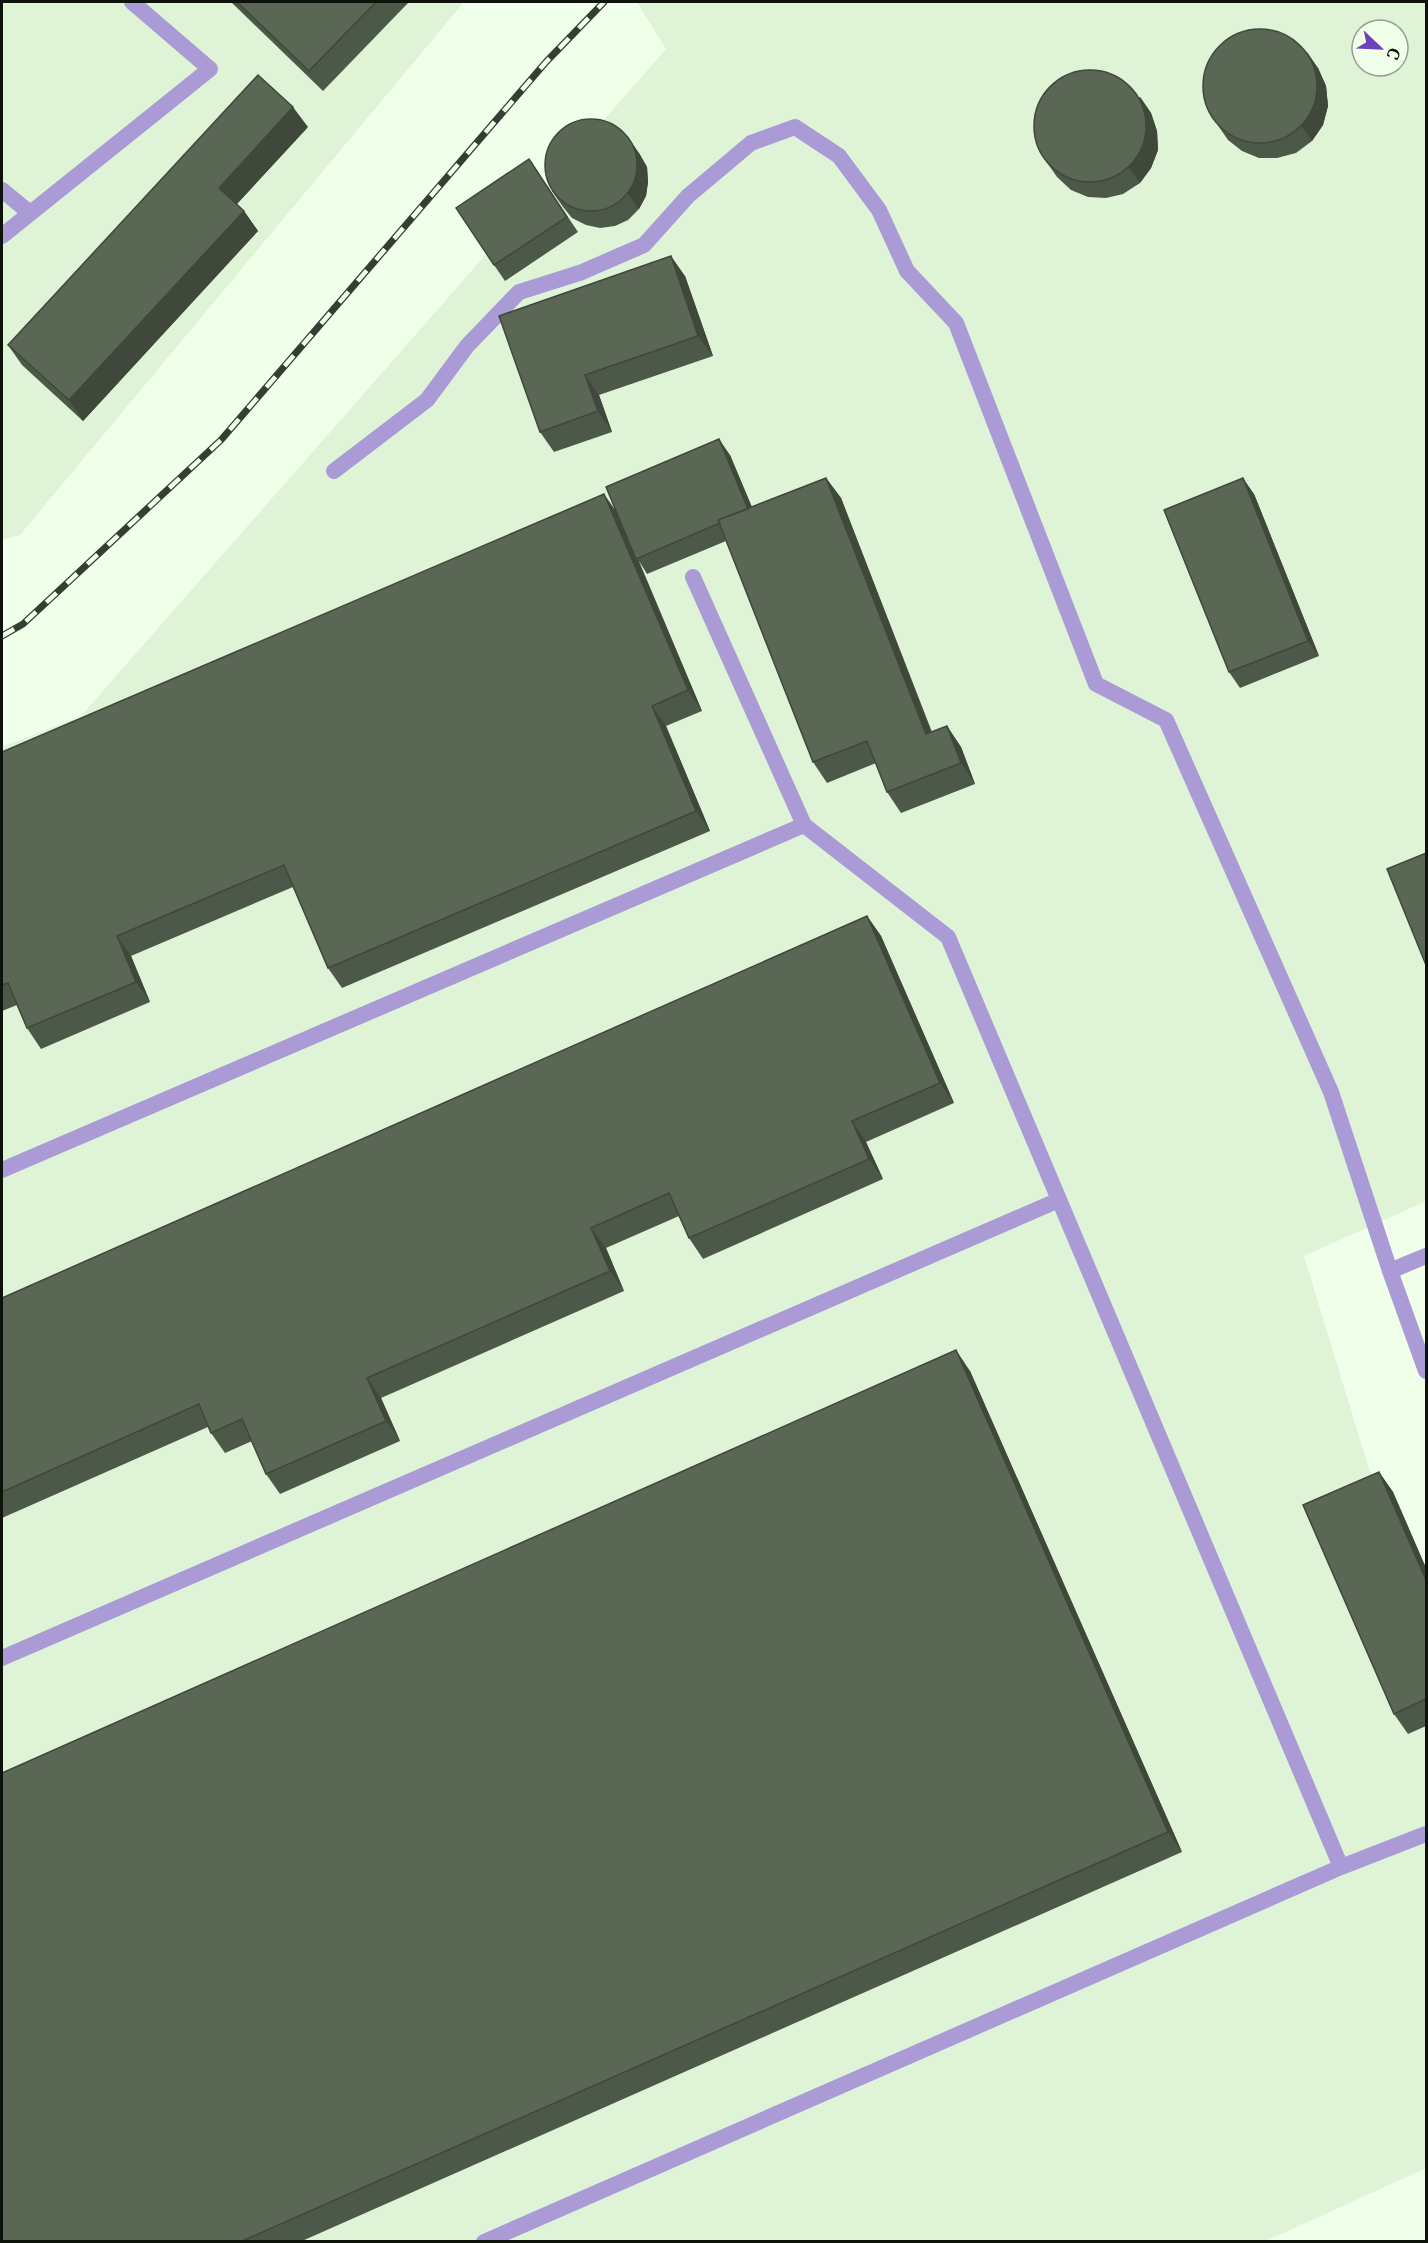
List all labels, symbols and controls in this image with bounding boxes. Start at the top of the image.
north arrow [1350,18,1410,78]
text: С [1383,45,1405,63]

